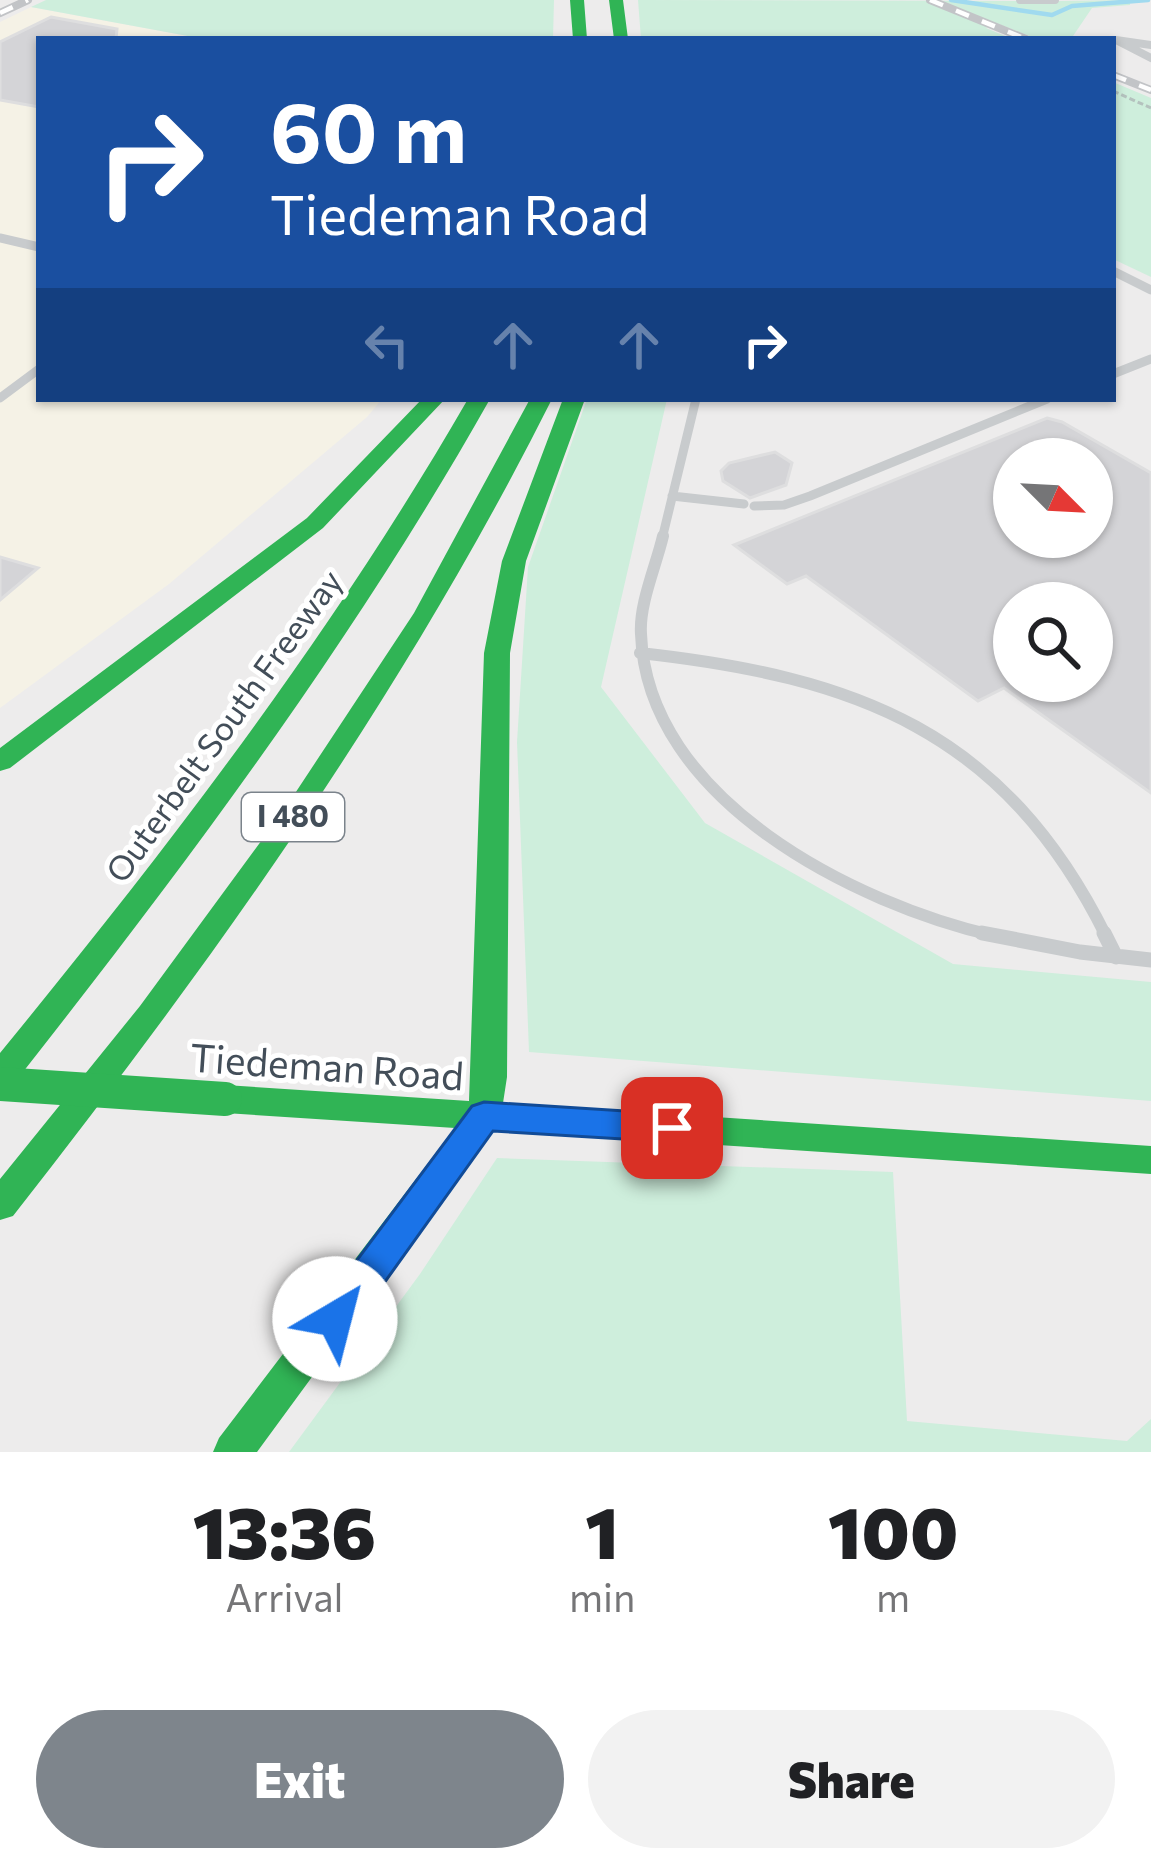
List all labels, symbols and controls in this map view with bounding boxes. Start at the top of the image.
text: 60 m [270,78,467,180]
icon: right [72,84,228,240]
text: Tiedeman Road [270,180,649,246]
icon: left [354,312,420,378]
icon: ahead [480,312,546,378]
icon: ahead [606,312,672,378]
icon: right [732,312,798,378]
north arrow [993,438,1113,558]
map controls [993,438,1113,702]
street label: Outerbelt South Freeway [96,561,350,889]
button: search [993,582,1113,702]
road number: I 480 [242,793,344,841]
street label: Tiedeman Road [189,1032,465,1099]
pin [621,1077,723,1179]
icon: arrive [639,1095,705,1161]
position arrow [272,1256,398,1382]
text: 13:36 [193,1486,376,1574]
text: 1 [585,1486,619,1574]
text: 100 [828,1486,958,1574]
text: Arrival [225,1572,343,1620]
text: min [569,1572,635,1620]
text: m [876,1572,910,1620]
button: Exit [36,1710,564,1848]
button: Share [588,1710,1115,1848]

